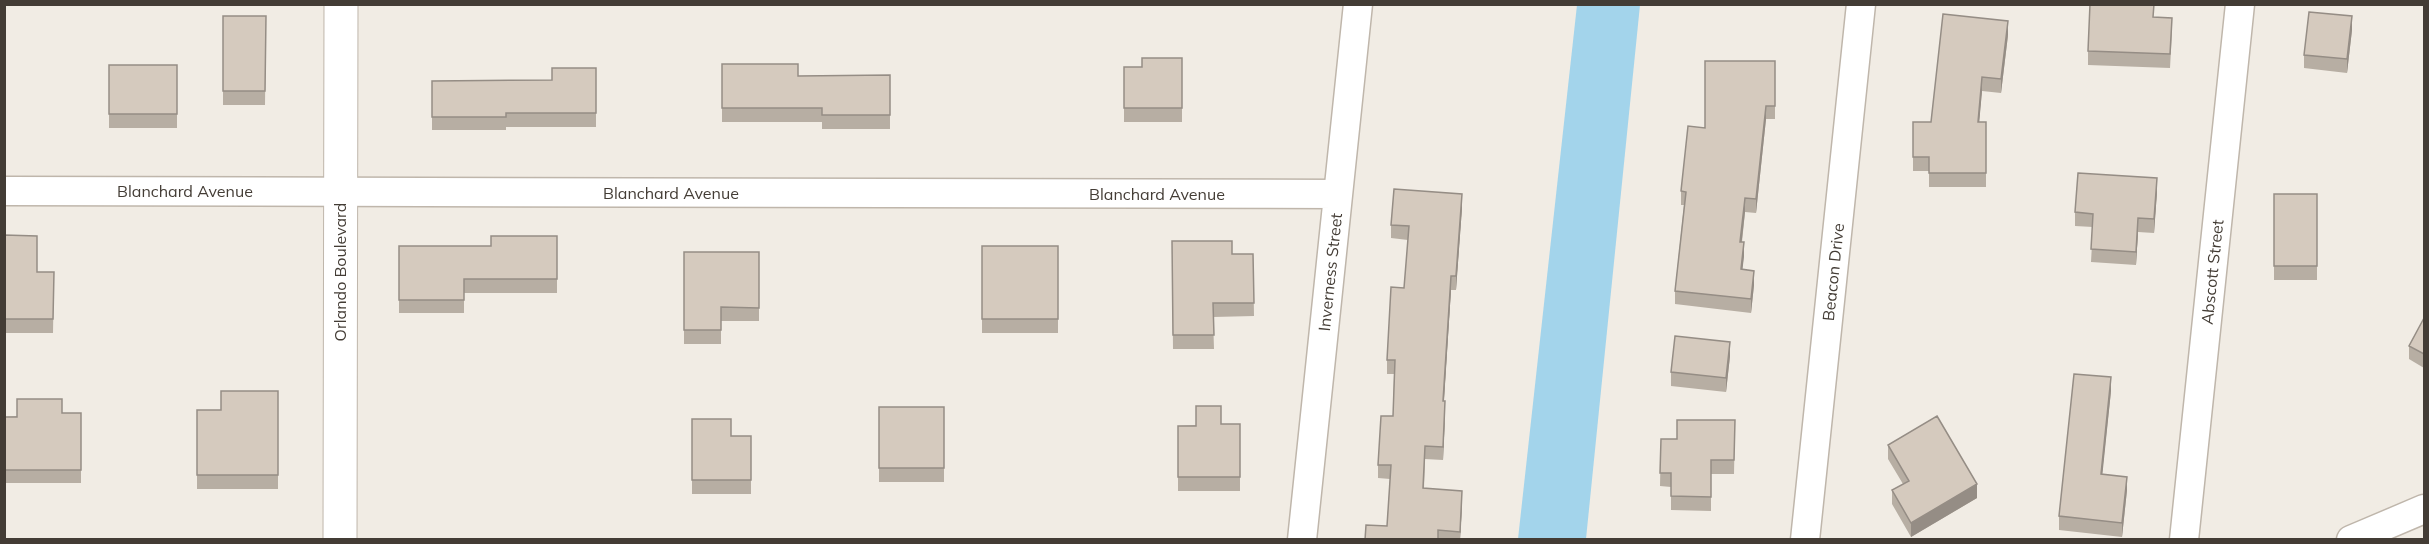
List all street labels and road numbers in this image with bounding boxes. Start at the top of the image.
street label: Blanchard Avenue [117,181,253,201]
street label: Blanchard Avenue [603,183,739,203]
street label: Blanchard Avenue [1089,184,1225,204]
street label: Orlando Boulevard [330,203,350,341]
street label: Inverness Street [1314,212,1346,332]
street label: Abscott Street [2197,218,2228,326]
street label: Beacon Drive [1818,222,1848,322]

